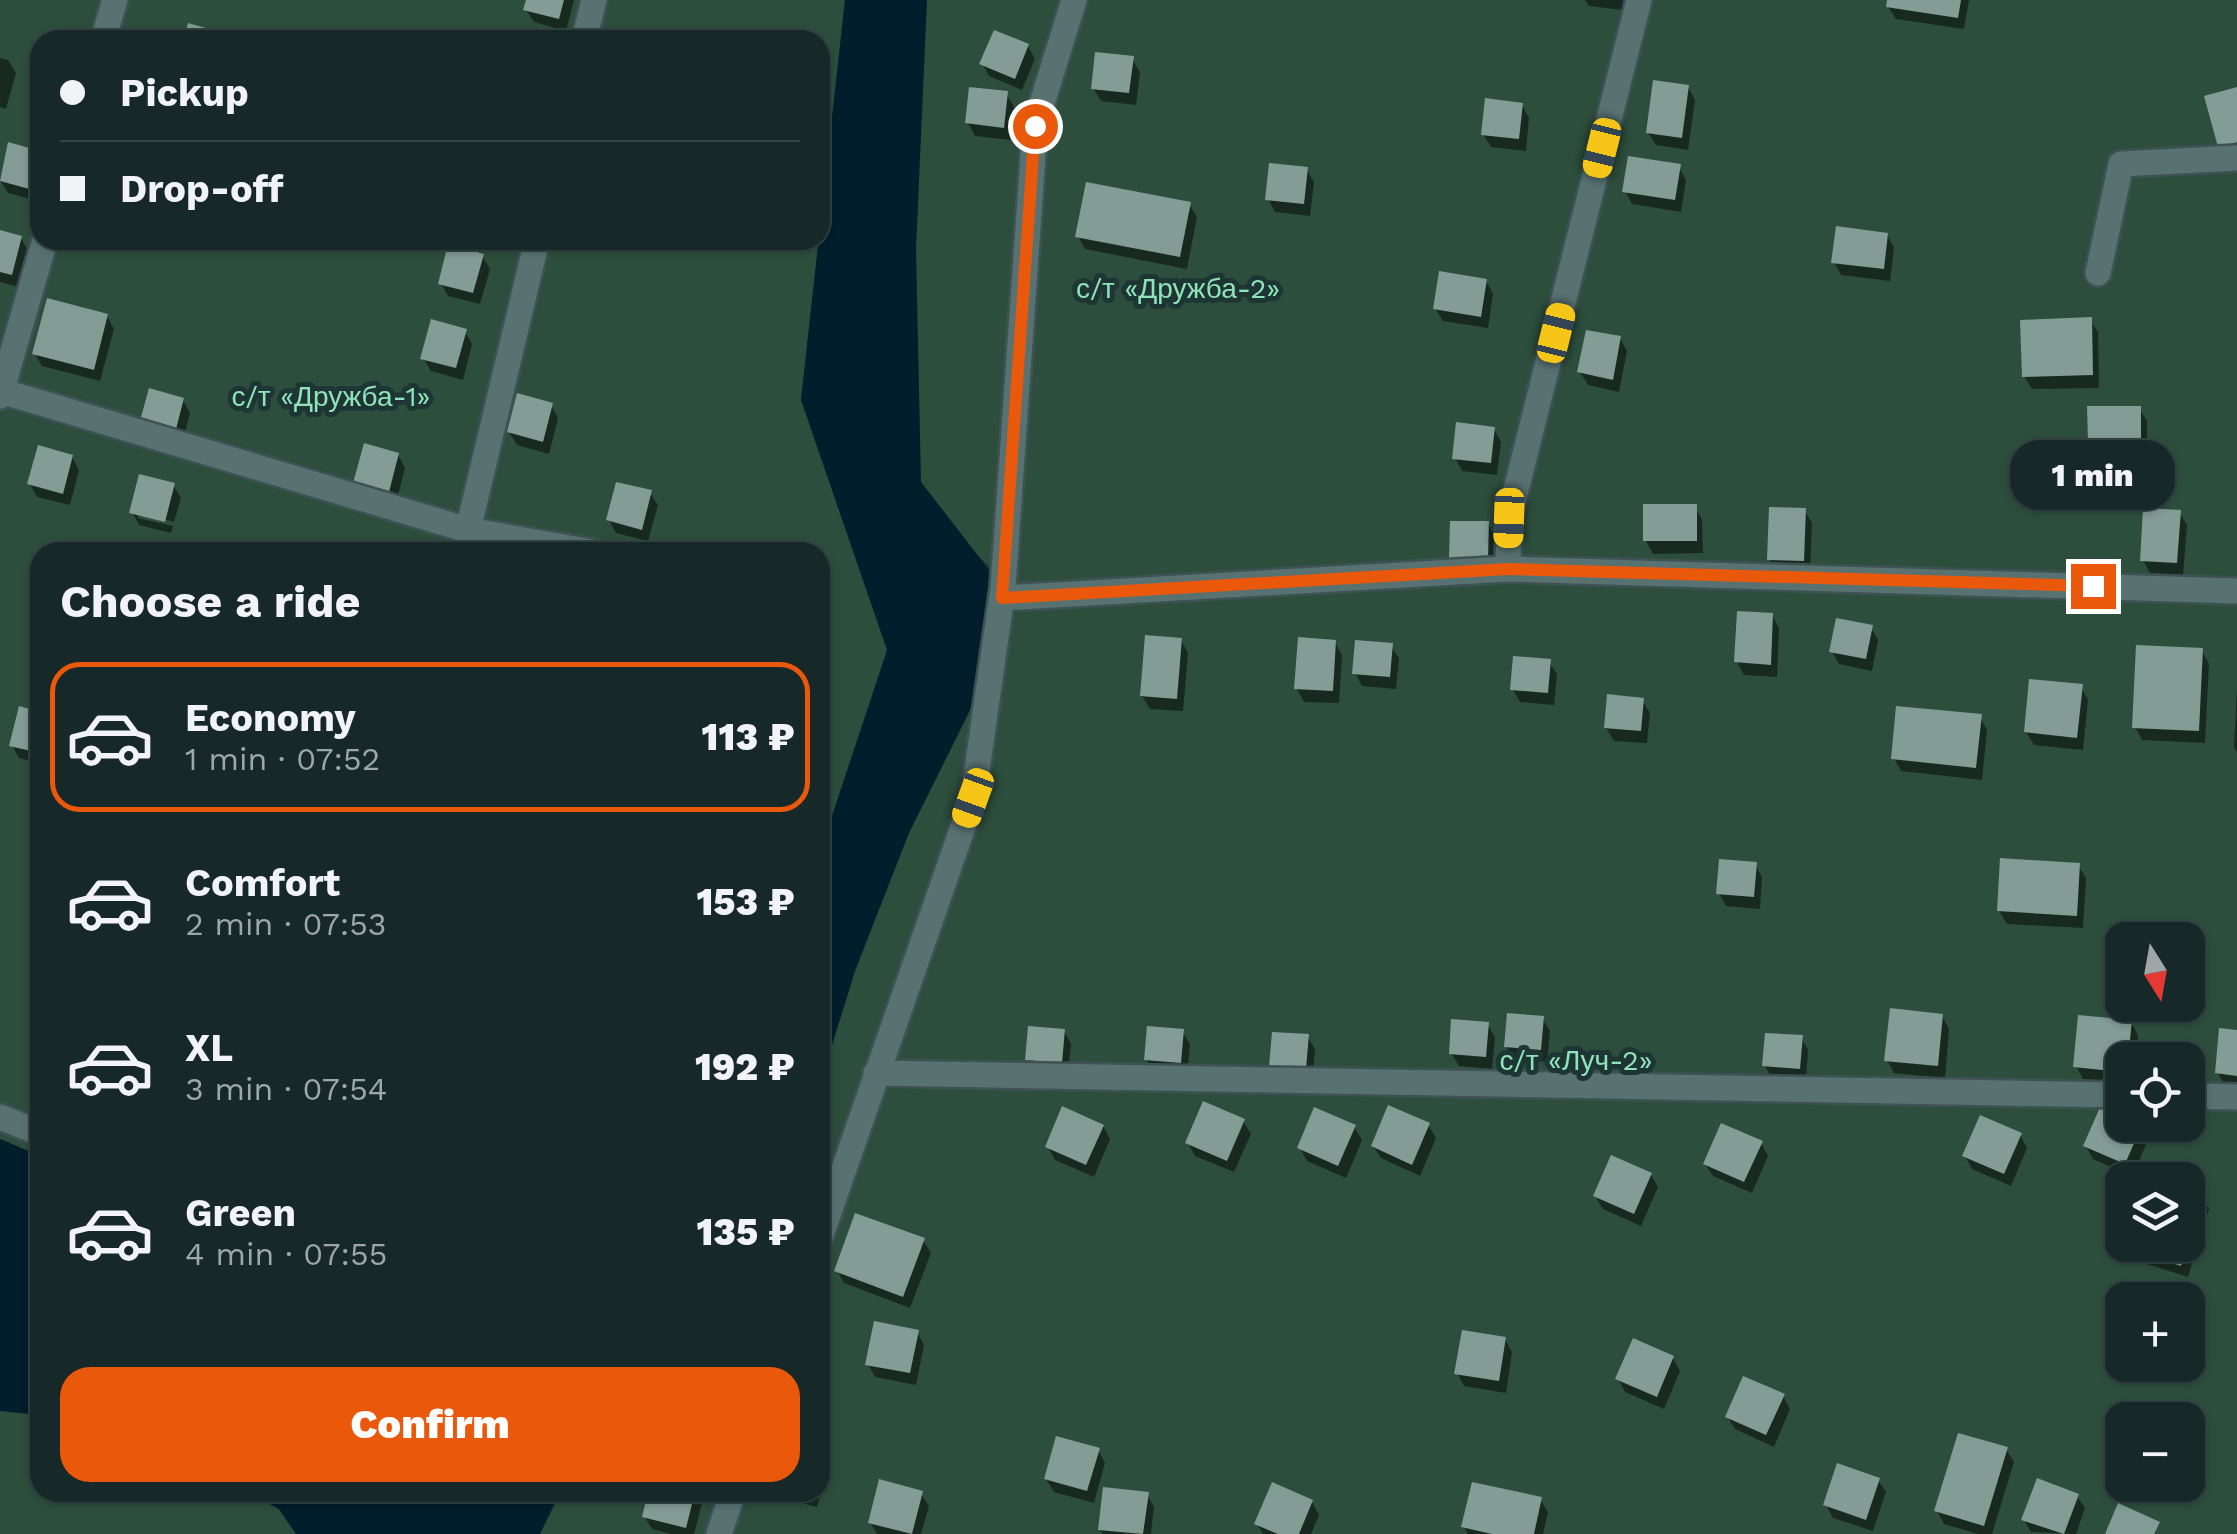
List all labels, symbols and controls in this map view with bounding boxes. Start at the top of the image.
text: Pickup [120,71,249,115]
route start [1013,104,1058,149]
car [1580,115,1624,181]
text: Drop-off [120,167,284,211]
park label: с/т «Дружба-2» [1076,272,1280,305]
car [1534,300,1578,366]
park label: с/т «Дружба-1» [232,380,430,413]
callout: 1 min [2010,441,2176,511]
text: 1 min [2051,456,2134,494]
car [1493,487,1525,549]
route end [2071,564,2116,609]
text: Choose a ride [60,575,360,628]
icon: car [65,692,155,782]
text: Economy [185,696,356,740]
text: 113 ₽ [702,715,795,759]
text: 1 min · 07:52 [185,740,380,778]
car [949,765,997,831]
icon: car [65,857,155,947]
text: Comfort [185,861,340,905]
text: 153 ₽ [696,880,795,924]
text: 2 min · 07:53 [185,905,386,943]
north arrow [2105,922,2205,1022]
map controls [2105,922,2205,1502]
icon: car [65,1022,155,1112]
text: XL [185,1026,233,1070]
button: locate [2105,1042,2205,1142]
park label: с/т «Луч-2» [1500,1044,1652,1077]
text: 192 ₽ [695,1045,795,1089]
text: 3 min · 07:54 [185,1070,387,1108]
button: layers [2105,1162,2205,1262]
icon: car [65,1187,155,1277]
text: Green [185,1191,296,1235]
text: 135 ₽ [696,1210,795,1254]
text: 4 min · 07:55 [185,1235,387,1273]
button: + [2105,1282,2205,1382]
button: Confirm [60,1367,800,1482]
button: − [2105,1402,2205,1502]

